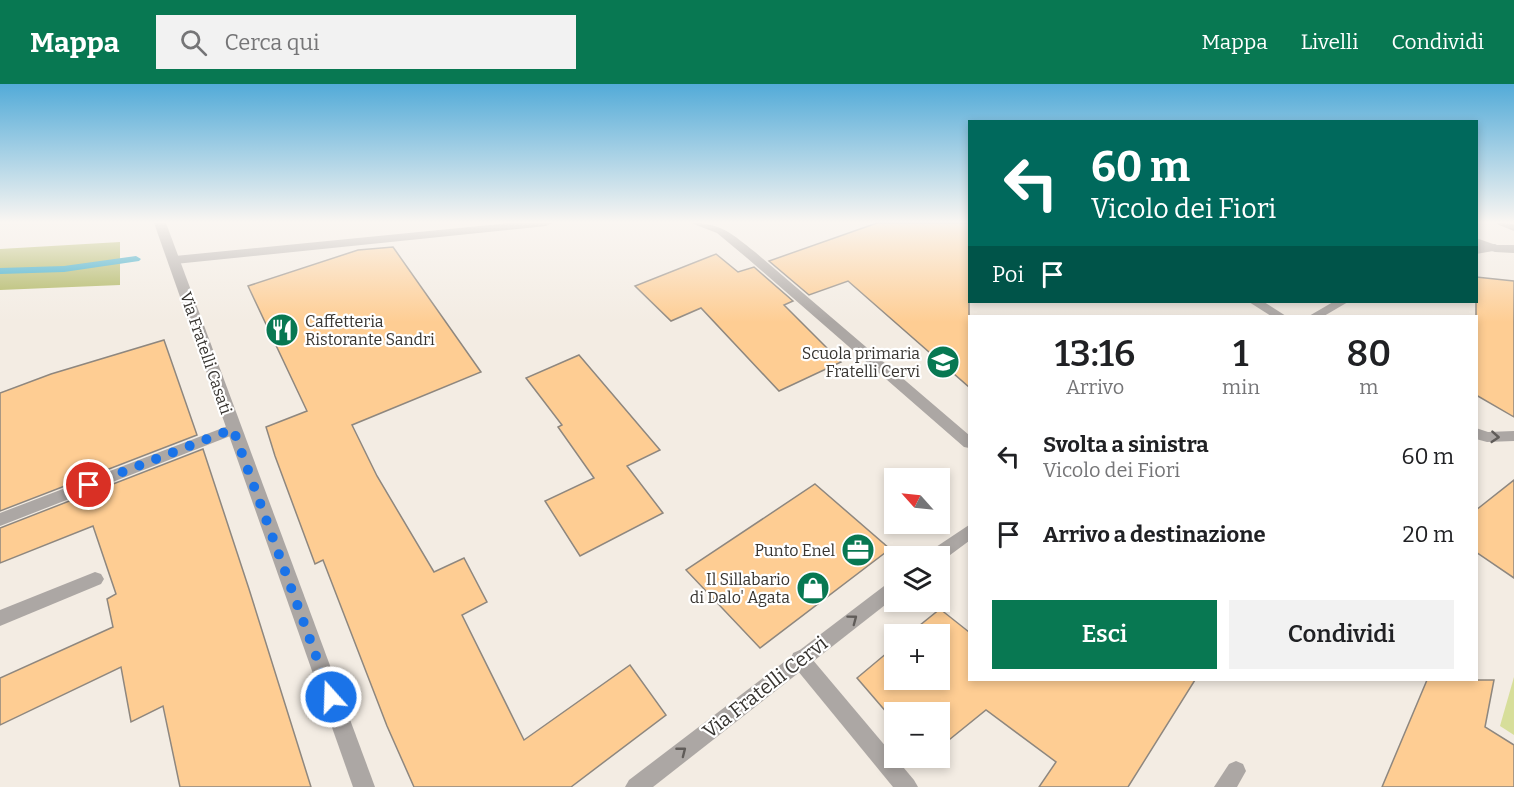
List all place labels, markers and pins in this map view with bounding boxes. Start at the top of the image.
restaurant icon: Caffetteria Ristorante Sandri [264,312,300,348]
place label: Caffetteria Ristorante Sandri [305,312,435,349]
place label: Scuola primaria Fratelli Cervi [802,344,920,381]
school or university icon: Scuola primaria Fratelli Cervi [925,344,961,380]
pin [63,459,114,510]
office icon: Punto Enel [840,532,876,568]
place label: Punto Enel [754,541,835,560]
place label: Il Sillabario di Dalo' Agata [690,570,790,607]
shop icon: Il Sillabario di Dalo' Agata [795,570,831,606]

